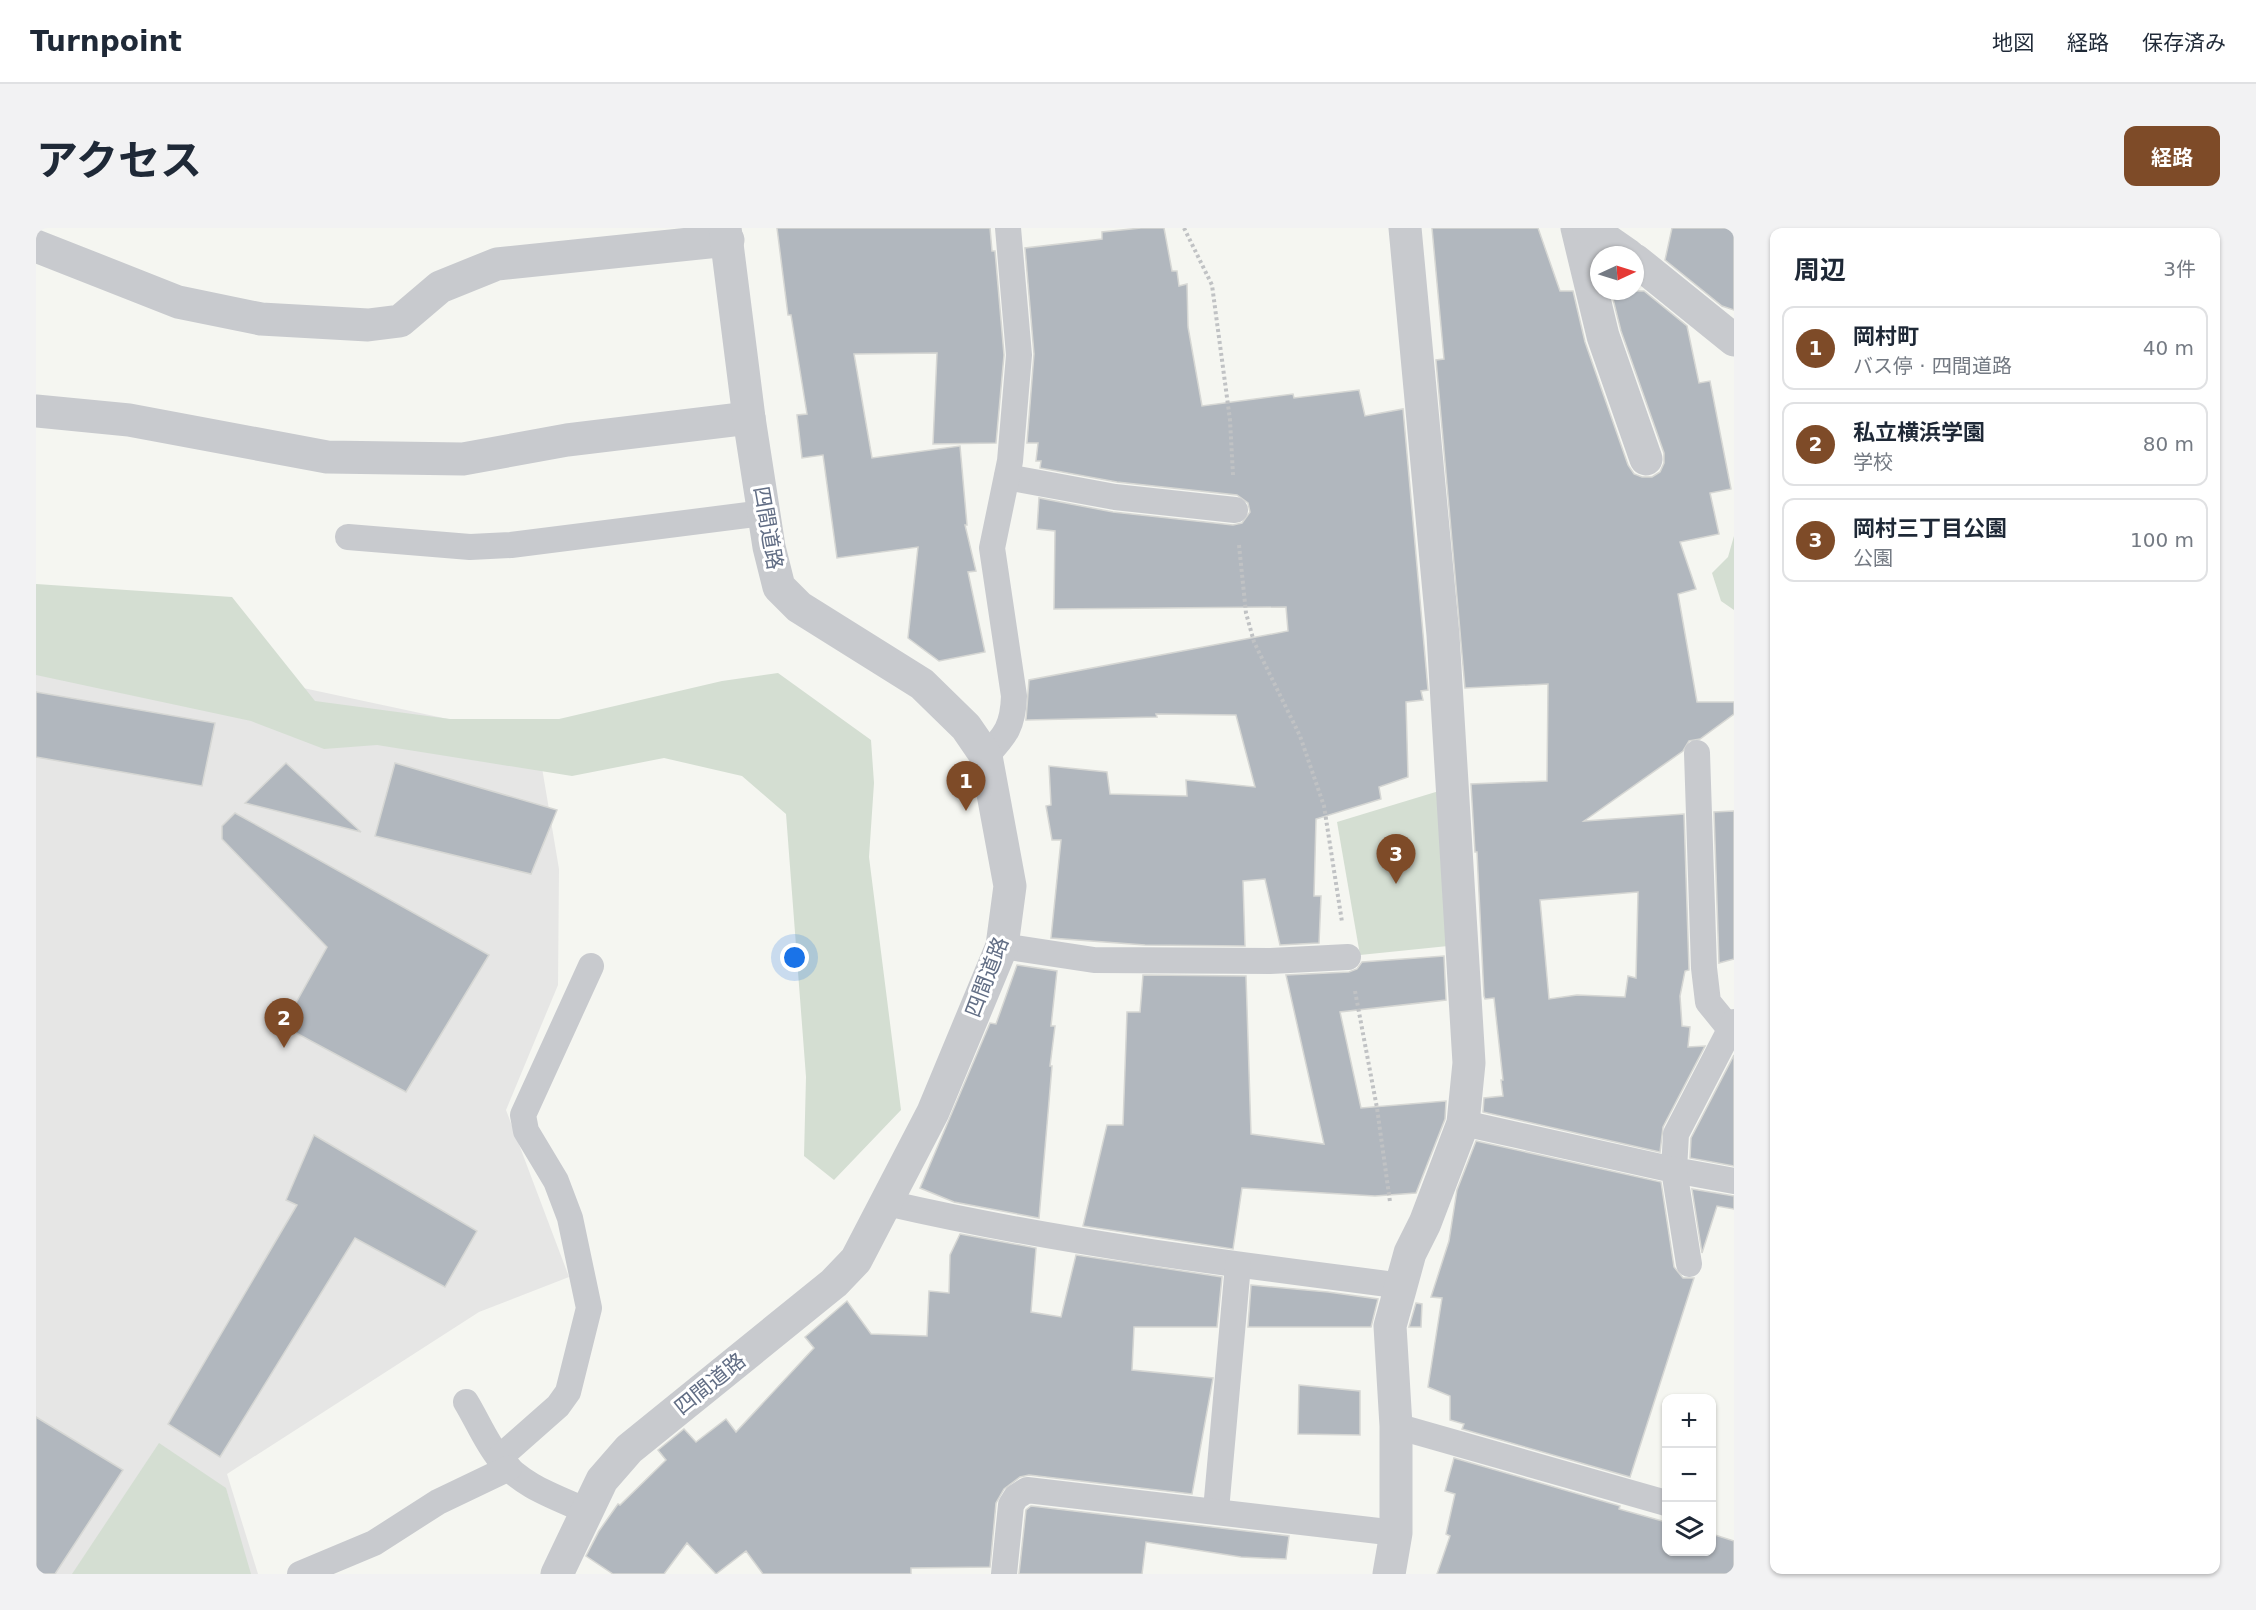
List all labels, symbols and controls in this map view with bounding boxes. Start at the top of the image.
text: Turnpoint [30,25,182,58]
text: 地図 [1992,31,2034,55]
text: 経路 [2067,31,2109,55]
text: 保存済み [2142,31,2226,55]
button: 経路 [2124,126,2220,186]
text: アクセス [36,136,202,185]
north arrow [1590,246,1644,300]
text: 周辺 [1794,255,1846,285]
text: 3件 [2163,257,2196,281]
text: 岡村町 [1853,324,1919,349]
text: 1 [1809,336,1822,360]
text: 40 m [2143,336,2194,360]
text: バス停 · 四間道路 [1853,354,2012,378]
text: 私立横浜学園 [1853,420,1985,445]
text: 2 [1809,432,1822,456]
text: 80 m [2143,432,2194,456]
text: 学校 [1853,450,1893,474]
street label: 四間道路 [749,485,787,571]
text: 岡村三丁目公園 [1853,516,2007,541]
text: 3 [1809,528,1822,552]
text: 100 m [2130,528,2194,552]
text: 公園 [1853,546,1893,570]
pin: 1 [946,762,986,811]
pin: 3 [1376,834,1416,884]
street label: 四間道路 [961,933,1013,1021]
your location [780,943,809,972]
pin: 2 [264,998,304,1048]
street label: 四間道路 [670,1348,750,1420]
map controls [1662,1394,1716,1556]
button: + [1662,1394,1716,1448]
button: − [1662,1448,1716,1502]
button: layers [1662,1502,1716,1556]

